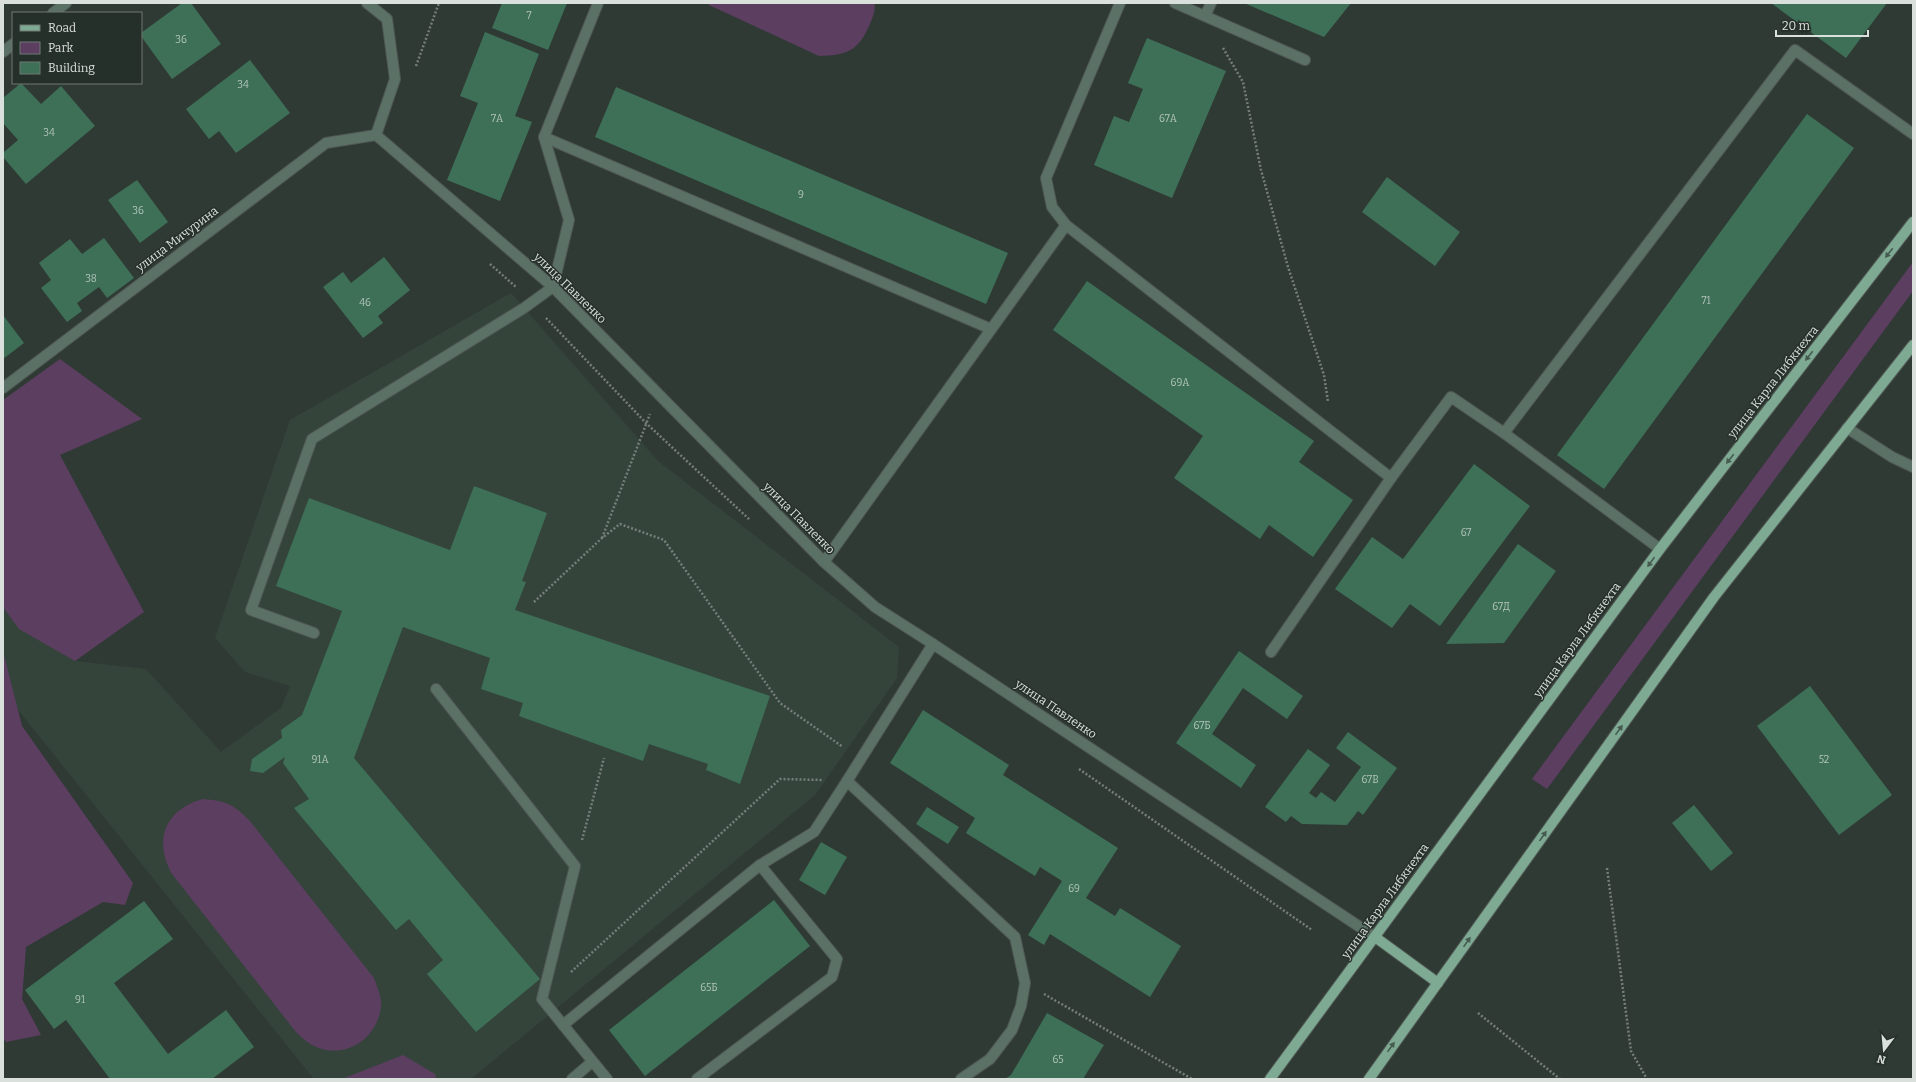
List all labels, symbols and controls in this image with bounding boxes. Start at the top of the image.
house number: 7 [526,10,532,22]
legend [12,12,142,84]
scale bar [1776,12,1868,38]
text: 20 m [1782,19,1811,33]
text: Road [48,21,76,35]
house number: 36 [175,34,187,46]
text: Park [48,41,74,55]
text: Building [48,61,95,75]
house number: 34 [237,79,249,91]
house number: 7А [491,113,504,125]
house number: 67А [1159,113,1178,125]
house number: 34 [43,127,55,139]
house number: 9 [798,189,804,201]
street label: улица Мичурина [132,203,221,275]
house number: 36 [132,205,144,217]
one-way arrow [1885,248,1893,259]
street label: улица Павленко [530,249,609,326]
house number: 38 [85,273,97,285]
house number: 71 [1701,295,1711,307]
house number: 46 [359,297,371,309]
street label: улица Карла Либкнехта [1724,323,1821,442]
one-way arrow [1805,350,1814,361]
house number: 69А [1171,377,1190,389]
one-way arrow [1726,453,1734,464]
street label: улица Павленко [760,479,838,557]
house number: 67 [1461,527,1471,539]
one-way arrow [1646,556,1655,567]
street label: улица Карла Либкнехта [1530,579,1624,701]
house number: 67Д [1492,601,1510,613]
street label: улица Павленко [1012,676,1099,741]
house number: 67Б [1194,720,1211,732]
one-way arrow [1615,725,1623,736]
house number: 91А [311,754,329,766]
house number: 52 [1819,754,1829,766]
house number: 67В [1361,774,1379,786]
one-way arrow [1539,831,1547,842]
street label: улица Карла Либкнехта [1338,840,1432,962]
house number: 69 [1068,883,1080,895]
one-way arrow [1463,937,1471,947]
house number: 65Б [700,982,718,994]
house number: 91 [75,994,85,1006]
north arrow [1864,1030,1904,1070]
one-way arrow [1387,1042,1396,1053]
text: N [1875,1052,1887,1067]
house number: 65 [1052,1054,1064,1066]

